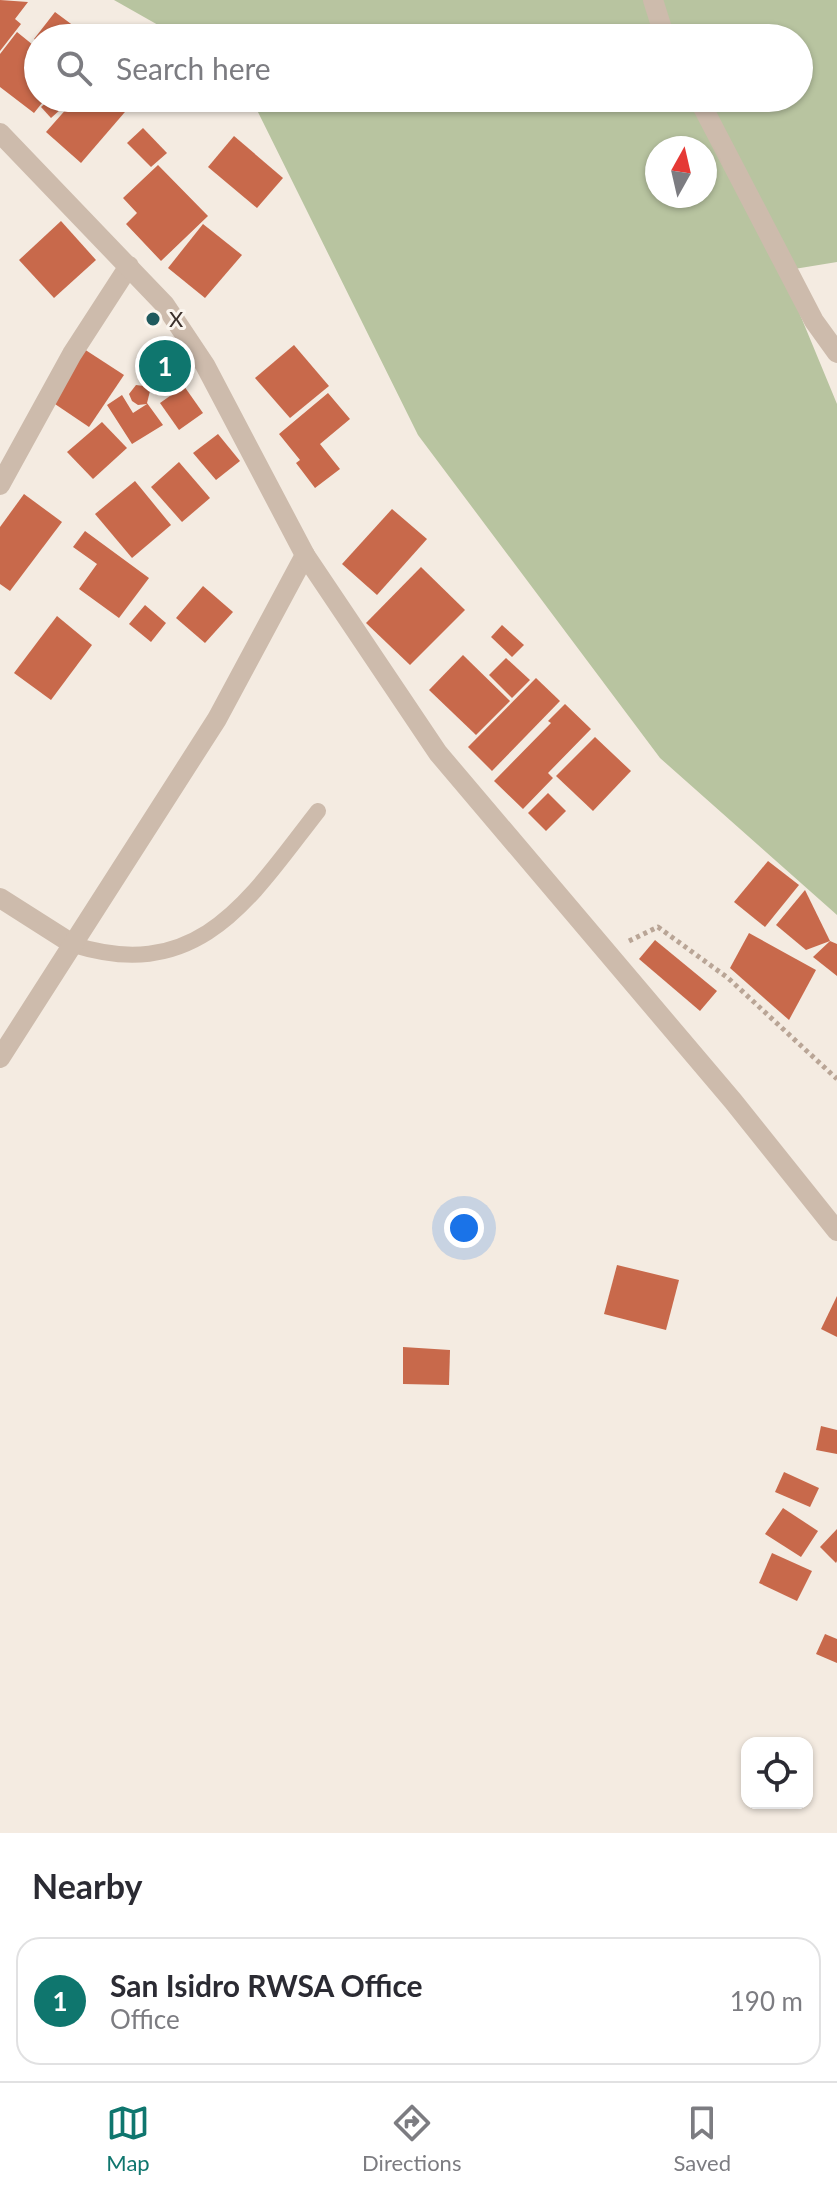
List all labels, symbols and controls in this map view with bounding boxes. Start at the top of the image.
search box [24,24,813,112]
icon: search [52,46,96,90]
text: Search here [116,50,271,86]
north arrow [645,136,717,208]
place label: X [169,305,184,332]
marker: X [144,310,162,328]
pin: 1 [139,336,191,396]
your location [444,1208,484,1248]
map controls [741,1737,813,1809]
button: locate [741,1737,813,1809]
text: Nearby [32,1865,143,1906]
text: San Isidro RWSA Office [110,1967,423,2003]
text: 1 [52,1985,68,2017]
text: 190 m [730,1985,803,2017]
text: Office [110,2003,180,2035]
tab: Map [106,2101,150,2176]
tab: Directions [362,2101,461,2176]
tab: Saved [673,2101,731,2176]

